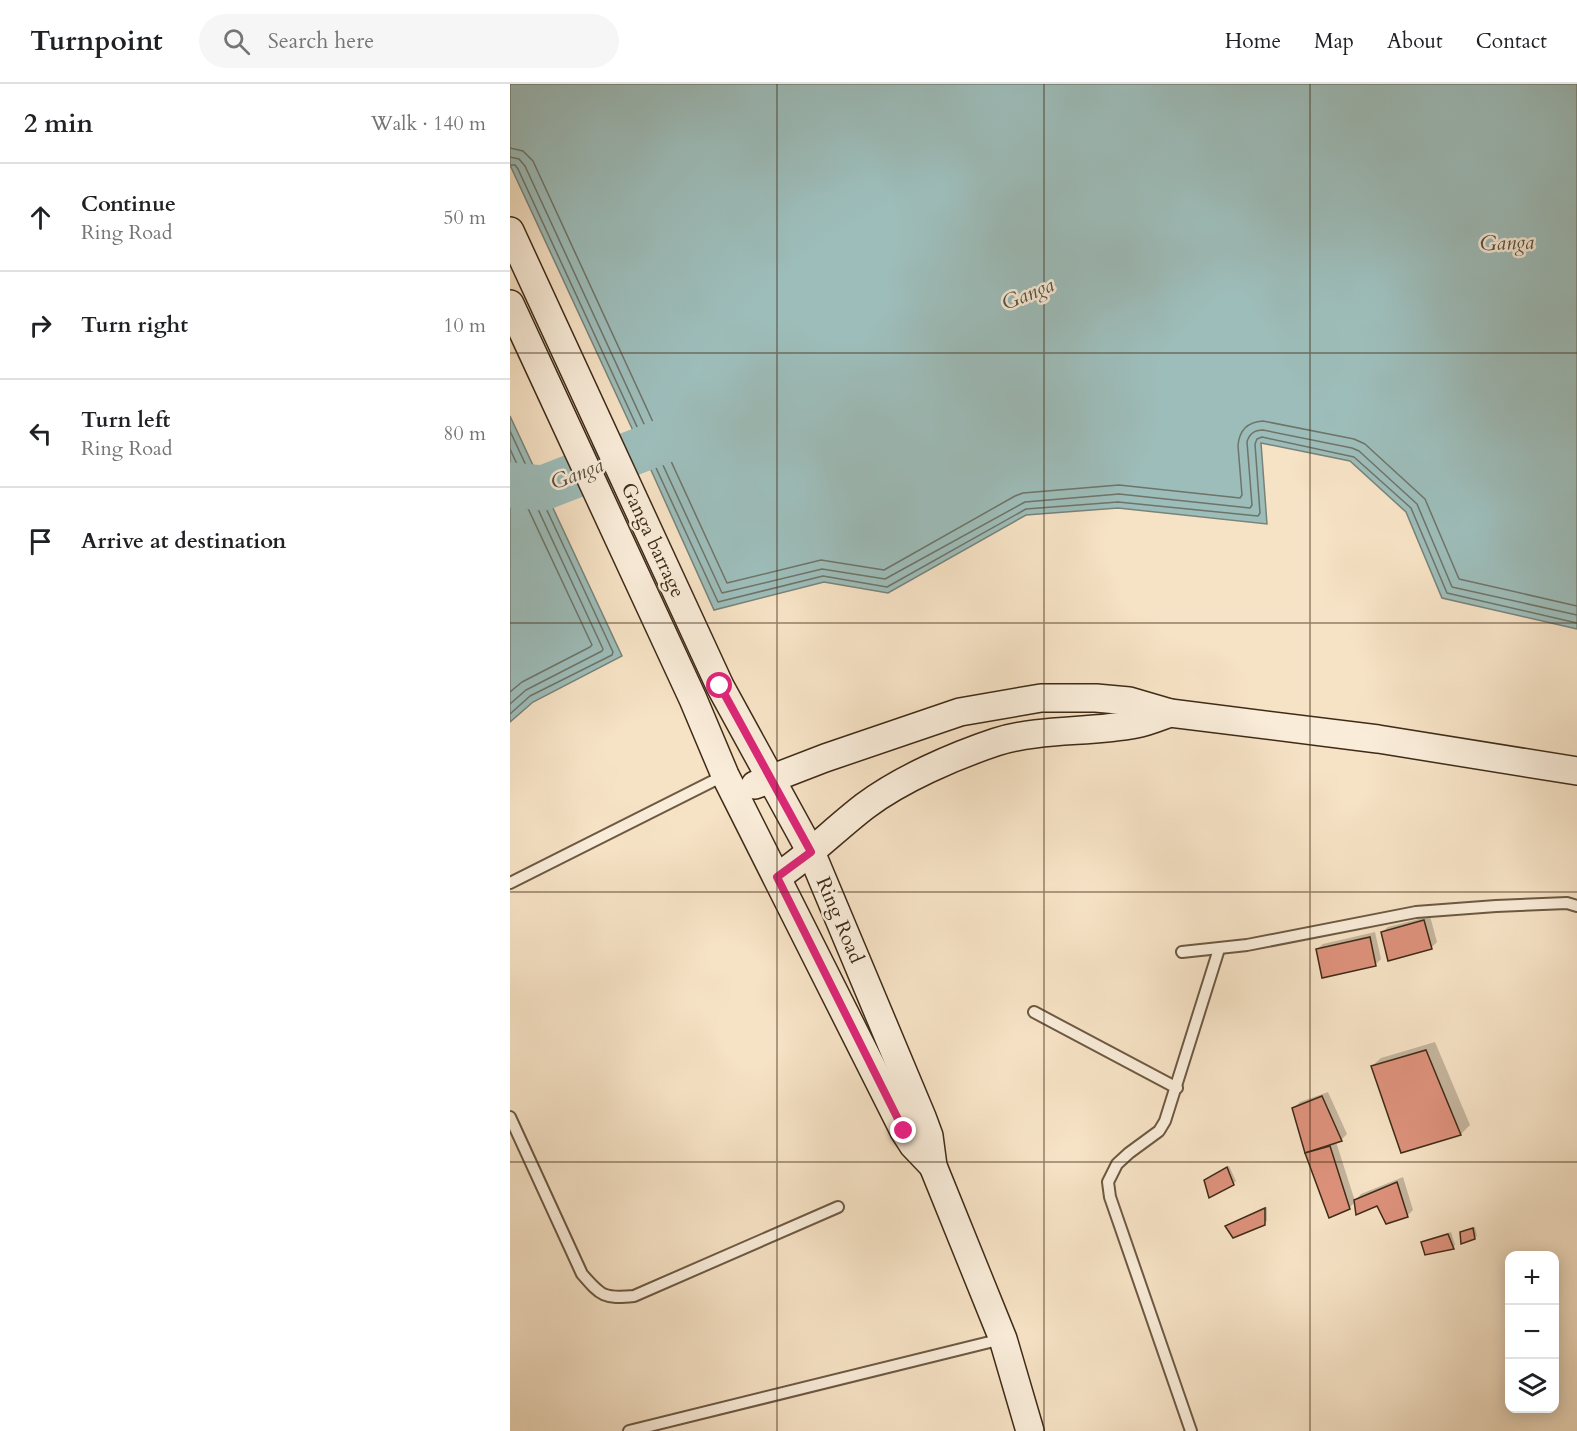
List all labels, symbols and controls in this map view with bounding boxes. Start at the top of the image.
search box [199,14,619,68]
text: Turnpoint [30,22,163,60]
icon: search [220,25,253,58]
text: Search here [268,26,374,56]
text: Home [1225,27,1281,56]
text: Map [1314,27,1354,56]
text: About [1387,27,1443,56]
text: Contact [1476,27,1547,56]
text: 2 min [24,106,93,141]
text: Walk · 140 m [371,110,486,137]
text: Continue [81,189,176,219]
icon: ahead [24,201,57,234]
text: 50 m [443,204,486,231]
text: Ring Road [81,219,172,246]
water label: Ganga [1479,228,1535,258]
water label: Ganga [997,270,1059,318]
icon: right [24,309,57,342]
text: Turn right [81,310,188,340]
text: 10 m [443,312,486,339]
text: Turn left [81,405,170,435]
icon: left [24,417,57,450]
text: 80 m [443,420,486,447]
text: Ring Road [81,435,172,462]
water label: Ganga [546,451,608,497]
street label: Ganga barrage [615,478,691,602]
icon: arrive [24,525,57,558]
text: Arrive at destination [81,526,286,556]
route start [706,672,732,698]
street label: Ring Road [810,873,870,968]
route end [890,1117,916,1143]
map controls [1505,1251,1559,1413]
button: + [1505,1251,1559,1305]
button: − [1505,1305,1559,1359]
button: layers [1505,1359,1559,1413]

